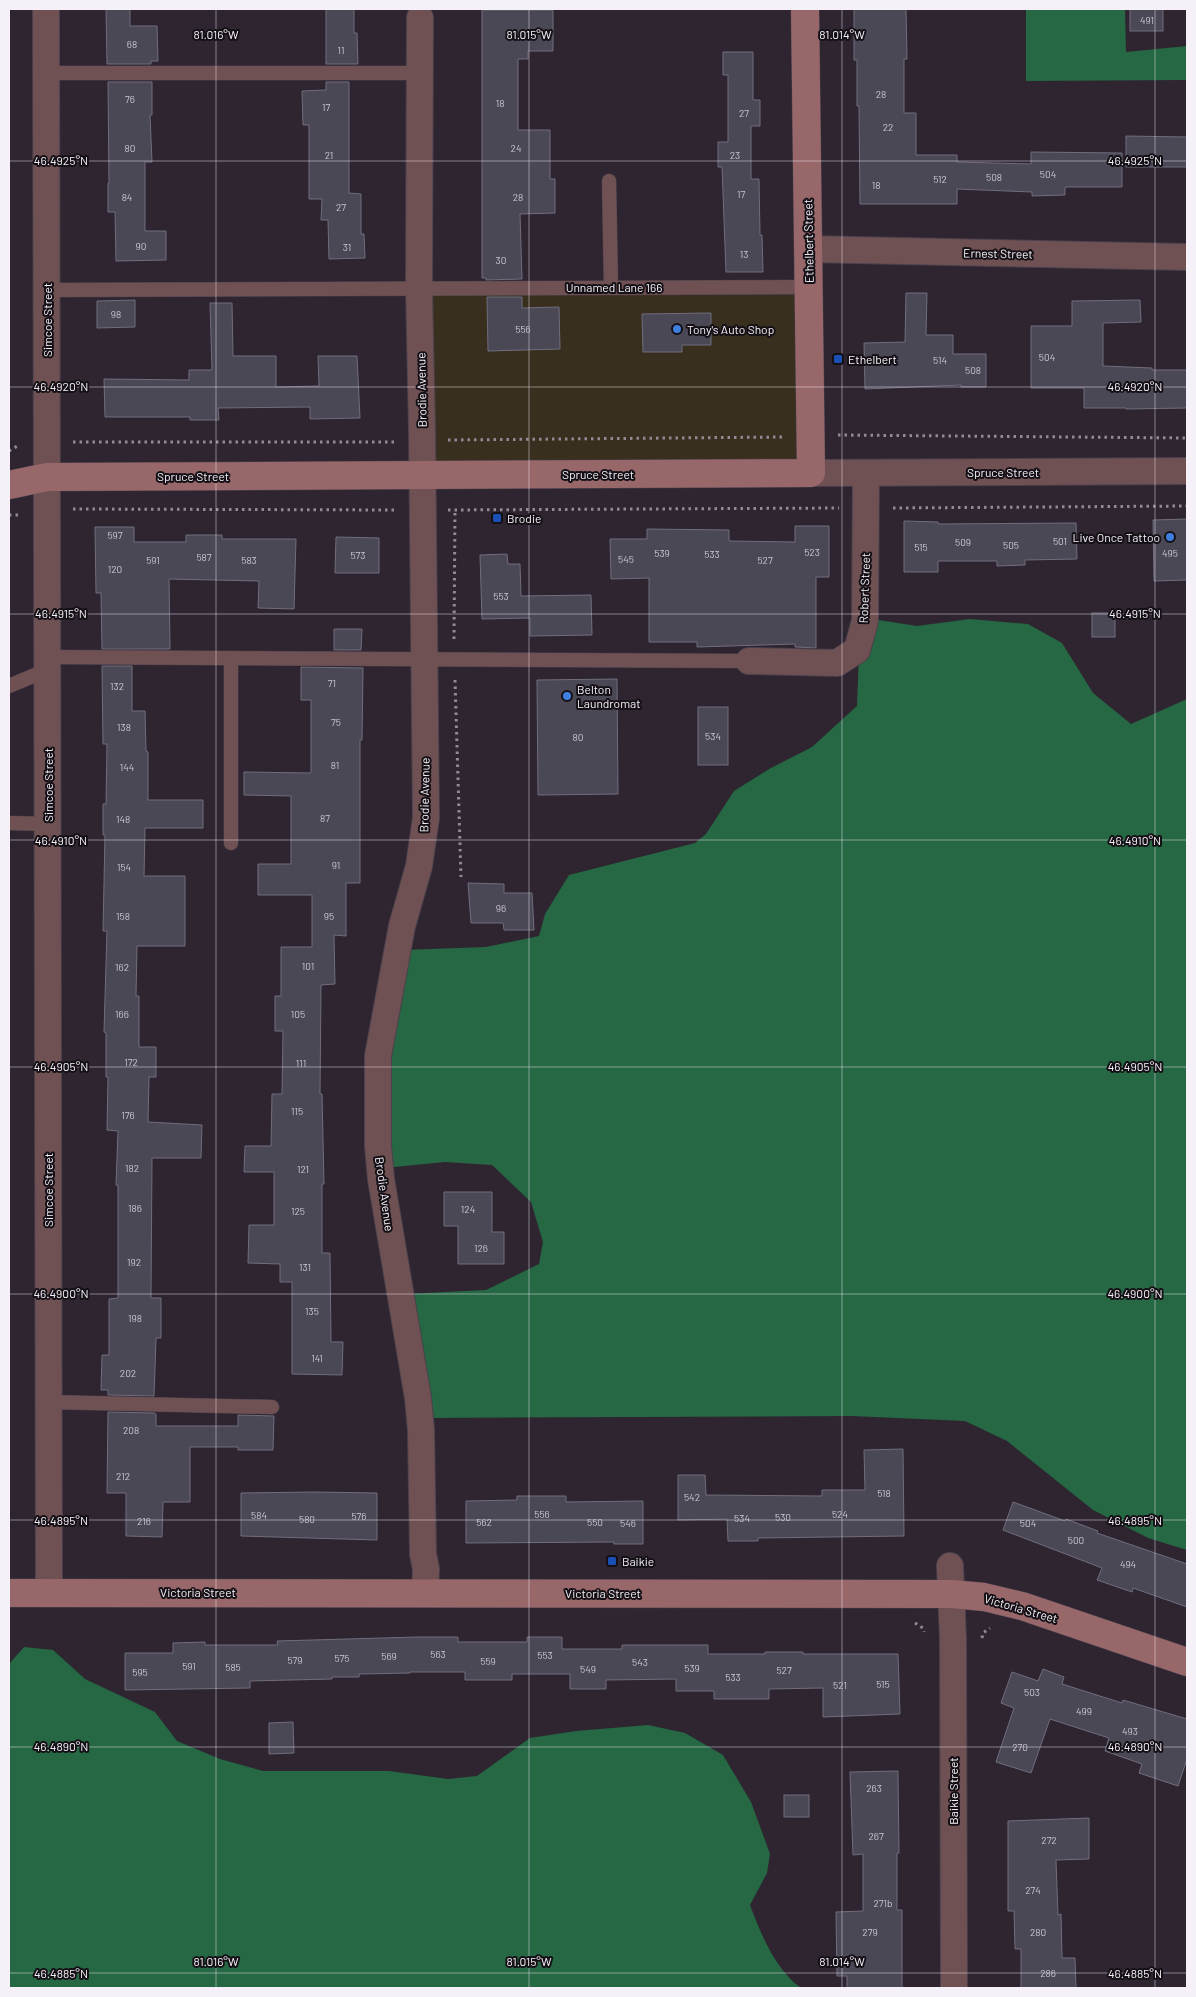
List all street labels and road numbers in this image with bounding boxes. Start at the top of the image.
street label: Ethelbert Street [800,199,816,283]
street label: Ernest Street [963,245,1033,261]
street label: Unnamed Lane 166 [566,280,662,294]
street label: Simcoe Street [40,283,54,357]
street label: Brodie Avenue [413,352,429,428]
street label: Spruce Street [967,465,1039,479]
street label: Spruce Street [562,467,634,481]
street label: Spruce Street [157,469,229,483]
street label: Robert Street [856,552,872,624]
street label: Simcoe Street [41,748,55,822]
street label: Brodie Avenue [416,757,432,833]
street label: Simcoe Street [41,1153,55,1227]
street label: Brodie Avenue [373,1156,397,1232]
street label: Victoria Street [160,1585,236,1599]
street label: Victoria Street [565,1586,641,1600]
street label: Victoria Street [983,1591,1059,1625]
street label: Baikie Street [946,1757,960,1825]

